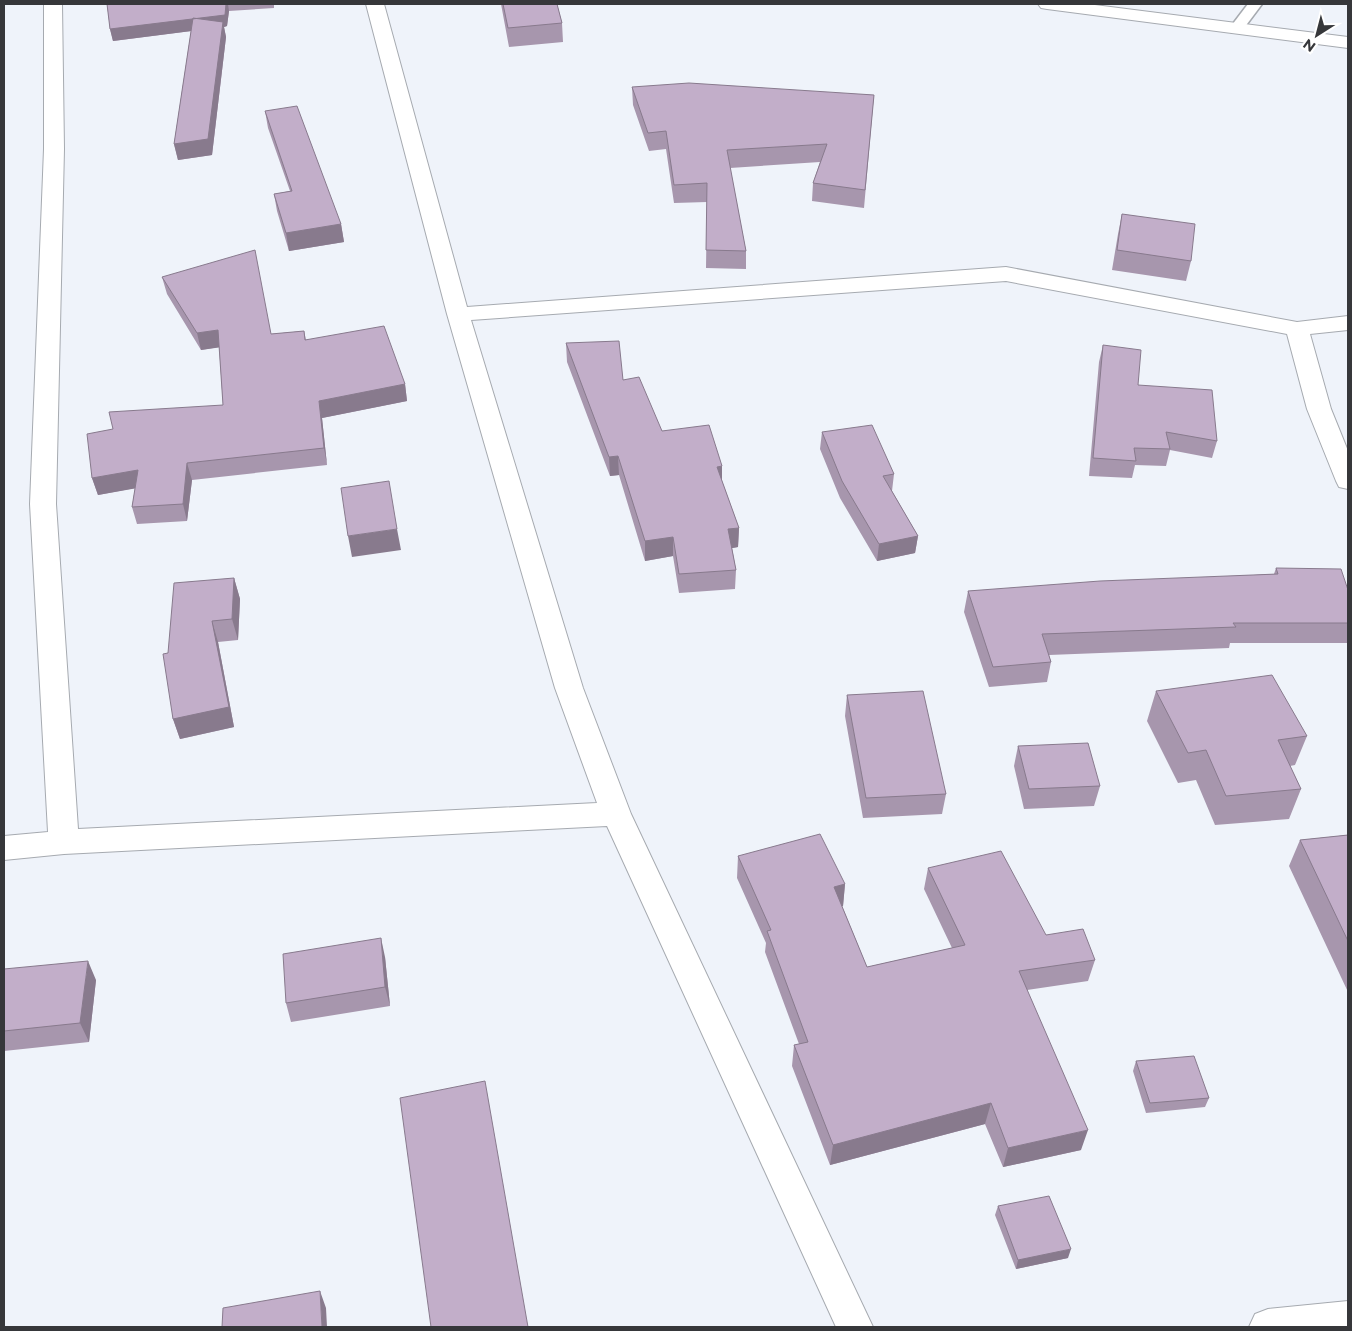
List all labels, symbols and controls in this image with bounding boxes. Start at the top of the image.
north arrow [1292,10,1342,60]
text: N [1299,35,1319,56]

